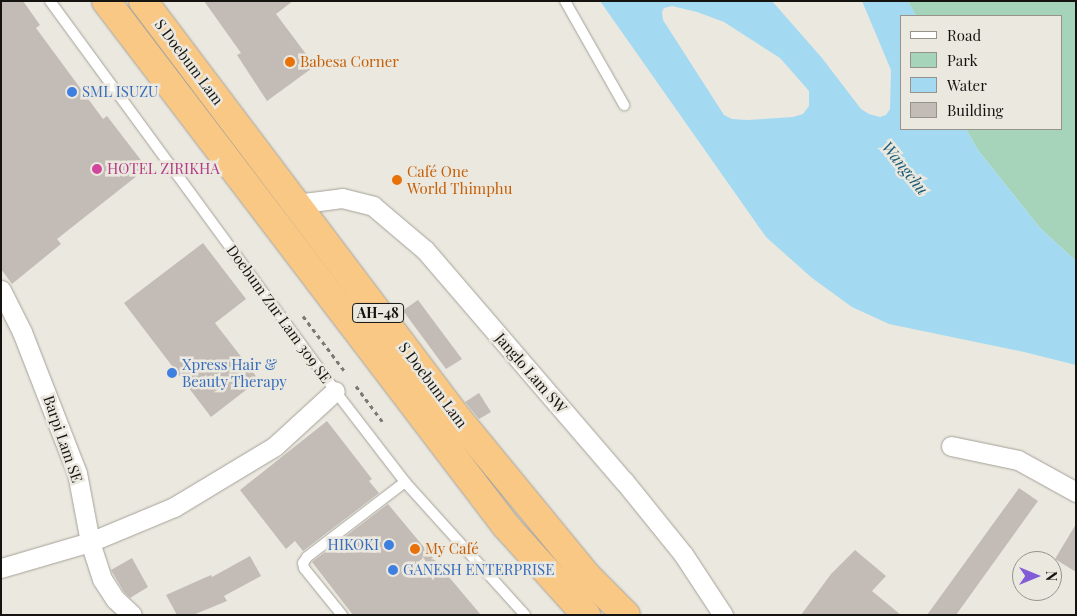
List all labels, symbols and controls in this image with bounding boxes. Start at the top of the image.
legend [900,15,1062,130]
street label: S Doebum Lam [151,16,227,108]
text: Road [947,25,981,45]
text: Park [947,50,978,70]
place label: Babesa Corner [300,53,399,71]
marker: Babesa Corner [284,56,296,68]
text: Water [947,75,987,95]
place label: SML ISUZU [82,83,158,101]
marker: SML ISUZU [66,86,78,98]
text: Building [947,100,1003,120]
water label: Wangchu [878,137,932,199]
place label: HOTEL ZIRIKHA [107,160,220,178]
place label: Café One World Thimphu [407,162,513,197]
marker: HOTEL ZIRIKHA [91,163,103,175]
marker: Café One World Thimphu [391,174,403,186]
street label: Doebum Zur Lam 309 SE [223,241,335,387]
road number: AH-48 [352,302,404,324]
street label: Janglo Lam SW [491,329,571,417]
street label: S Doebum Lam [395,339,471,431]
place label: Xpress Hair & Beauty Therapy [182,355,288,390]
marker: Xpress Hair & Beauty Therapy [166,367,178,379]
street label: Barpi Lam SE [40,393,86,485]
place label: HIKOKI [328,536,379,554]
marker: HIKOKI [383,539,395,551]
place label: My Café [425,540,479,558]
marker: My Café [409,543,421,555]
north arrow [1012,551,1062,601]
place label: GANESH ENTERPRISE [403,561,554,579]
marker: GANESH ENTERPRISE [387,564,399,576]
text: N [1042,571,1061,581]

